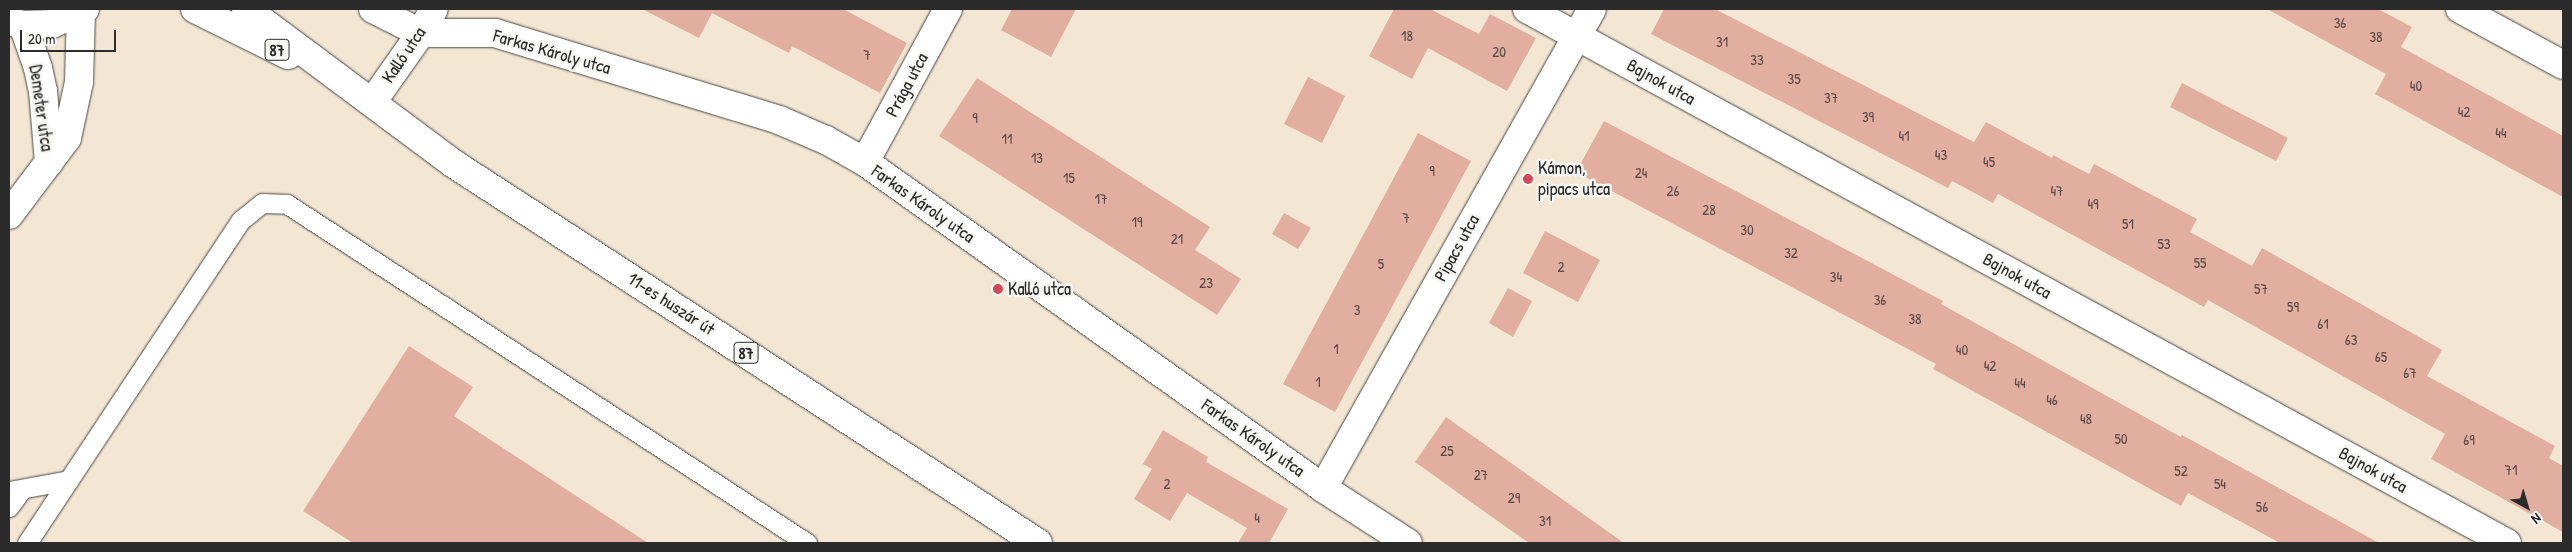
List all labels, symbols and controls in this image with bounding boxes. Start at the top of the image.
house number: 36 [2334,14,2346,32]
scale bar [22,20,119,52]
street label: Kalló utca [377,23,431,87]
street label: Farkas Károly utca [491,25,613,79]
house number: 18 [1401,27,1413,45]
text: 20 m [28,28,55,49]
house number: 38 [2369,28,2383,46]
house number: 31 [1716,33,1728,51]
road number: 87 [264,36,290,64]
house number: 20 [1492,43,1506,61]
house number: 7 [863,46,871,64]
street label: Prága utca [881,49,933,121]
house number: 33 [1750,51,1764,69]
street label: Bajnok utca [1623,54,1699,110]
street label: Demeter utca [24,63,58,153]
house number: 35 [1787,70,1801,88]
house number: 40 [2410,77,2422,95]
house number: 37 [1824,89,1838,107]
house number: 42 [2458,103,2470,121]
house number: 39 [1862,108,1874,126]
house number: 9 [972,109,978,127]
house number: 44 [2495,124,2507,142]
house number: 41 [1898,127,1910,145]
house number: 11 [1002,130,1012,148]
house number: 43 [1935,146,1947,164]
house number: 13 [1031,149,1043,167]
house number: 45 [1983,153,1995,171]
place label: Kámon, pipacs utca [1538,158,1610,200]
street label: Farkas Károly utca [867,160,979,248]
house number: 9 [1429,162,1435,180]
house number: 24 [1635,164,1647,182]
house number: 15 [1063,169,1075,187]
marker: Kámon, pipacs utca [1522,173,1534,185]
house number: 26 [1666,182,1680,200]
house number: 47 [2050,182,2064,200]
house number: 17 [1095,190,1107,208]
house number: 49 [2087,195,2099,213]
house number: 28 [1702,201,1716,219]
house number: 7 [1402,209,1410,227]
street label: Pipacs utca [1430,211,1484,285]
house number: 19 [1132,213,1142,231]
house number: 51 [2122,215,2134,233]
house number: 30 [1740,221,1754,239]
house number: 21 [1171,230,1183,248]
house number: 53 [2157,235,2171,253]
house number: 32 [1784,244,1798,262]
street label: Bajnok utca [1979,248,2055,304]
house number: 55 [2194,254,2206,272]
house number: 5 [1378,255,1384,273]
house number: 2 [1557,258,1565,276]
street label: 11-es huszár út [623,268,719,340]
house number: 34 [1830,268,1842,286]
house number: 23 [1199,274,1213,292]
place label: Kalló utca [1008,278,1071,300]
house number: 57 [2254,280,2268,298]
marker: Kalló utca [992,283,1004,295]
house number: 36 [1874,291,1886,309]
house number: 59 [2287,298,2299,316]
house number: 3 [1354,301,1360,319]
house number: 38 [1908,310,1922,328]
house number: 61 [2317,315,2329,333]
house number: 63 [2345,331,2357,349]
road number: 87 [734,339,758,366]
house number: 1 [1333,340,1339,358]
house number: 40 [1956,341,1968,359]
house number: 65 [2375,348,2387,366]
house number: 42 [1984,357,1996,375]
house number: 67 [2403,364,2417,382]
house number: 1 [1315,373,1321,391]
house number: 44 [2014,374,2026,392]
house number: 46 [2046,391,2058,409]
street label: Farkas Károly utca [1197,394,1309,482]
house number: 48 [2080,410,2092,428]
house number: 50 [2114,430,2128,448]
house number: 69 [2463,431,2475,449]
house number: 25 [1440,442,1454,460]
street label: Bajnok utca [2335,442,2411,498]
house number: 71 [2505,461,2517,479]
house number: 52 [2174,462,2188,480]
house number: 27 [1474,466,1488,484]
house number: 2 [1163,475,1171,493]
house number: 54 [2214,475,2226,493]
north arrow [2502,482,2552,532]
house number: 29 [1508,489,1520,507]
house number: 56 [2256,498,2268,516]
house number: 4 [1254,509,1260,527]
text: N [2528,509,2546,529]
house number: 31 [1539,512,1551,530]

